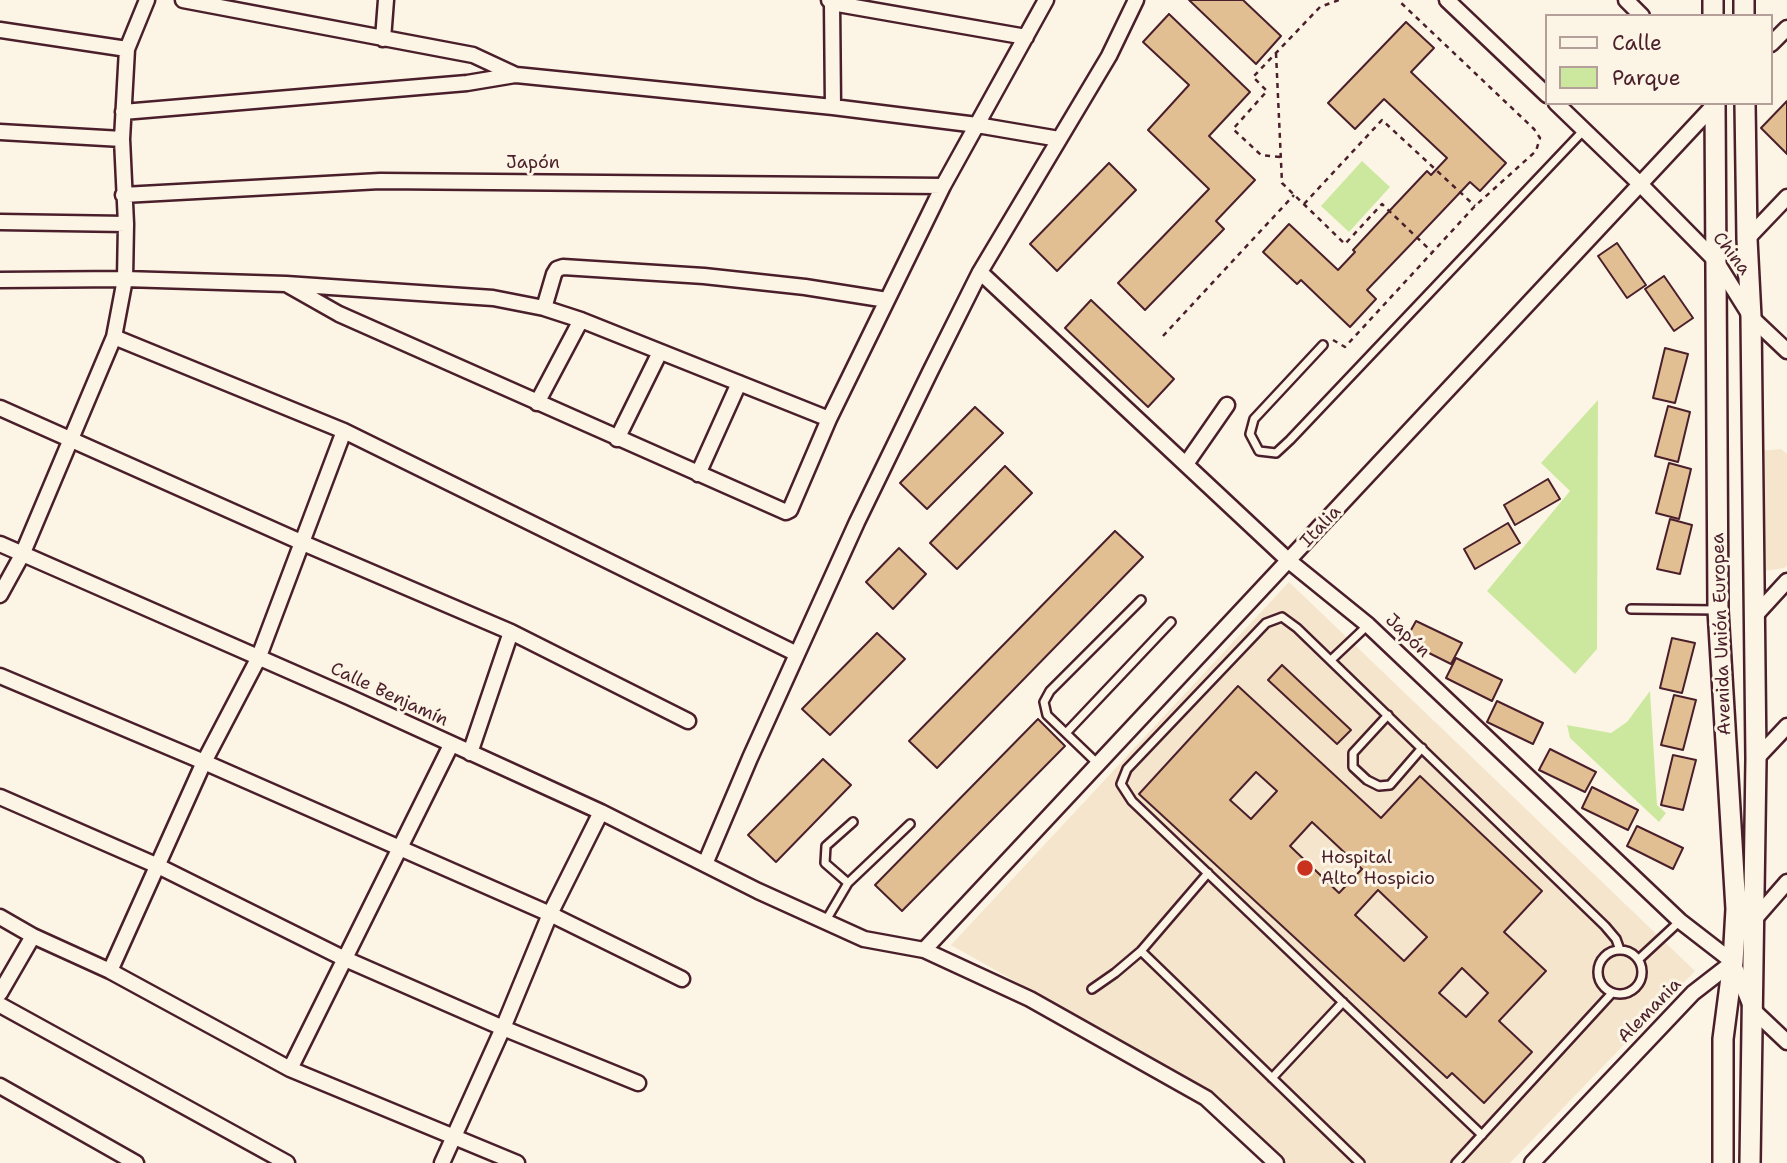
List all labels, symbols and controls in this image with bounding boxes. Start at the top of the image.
legend [1546,14,1773,105]
text: Calle [1612,29,1662,57]
text: Parque [1612,64,1681,92]
street label: Japón [506,152,560,174]
street label: China [1707,228,1755,280]
street label: Italia [1296,502,1346,552]
street label: Avenida Unión Europea [1708,532,1736,736]
street label: Japón [1380,610,1434,662]
street label: Calle Benjamín [327,658,451,732]
place label: Hospital Alto Hospicio [1321,847,1435,890]
marker: Hospital Alto Hospicio [1295,858,1315,878]
street label: Alemania [1614,974,1686,1048]

